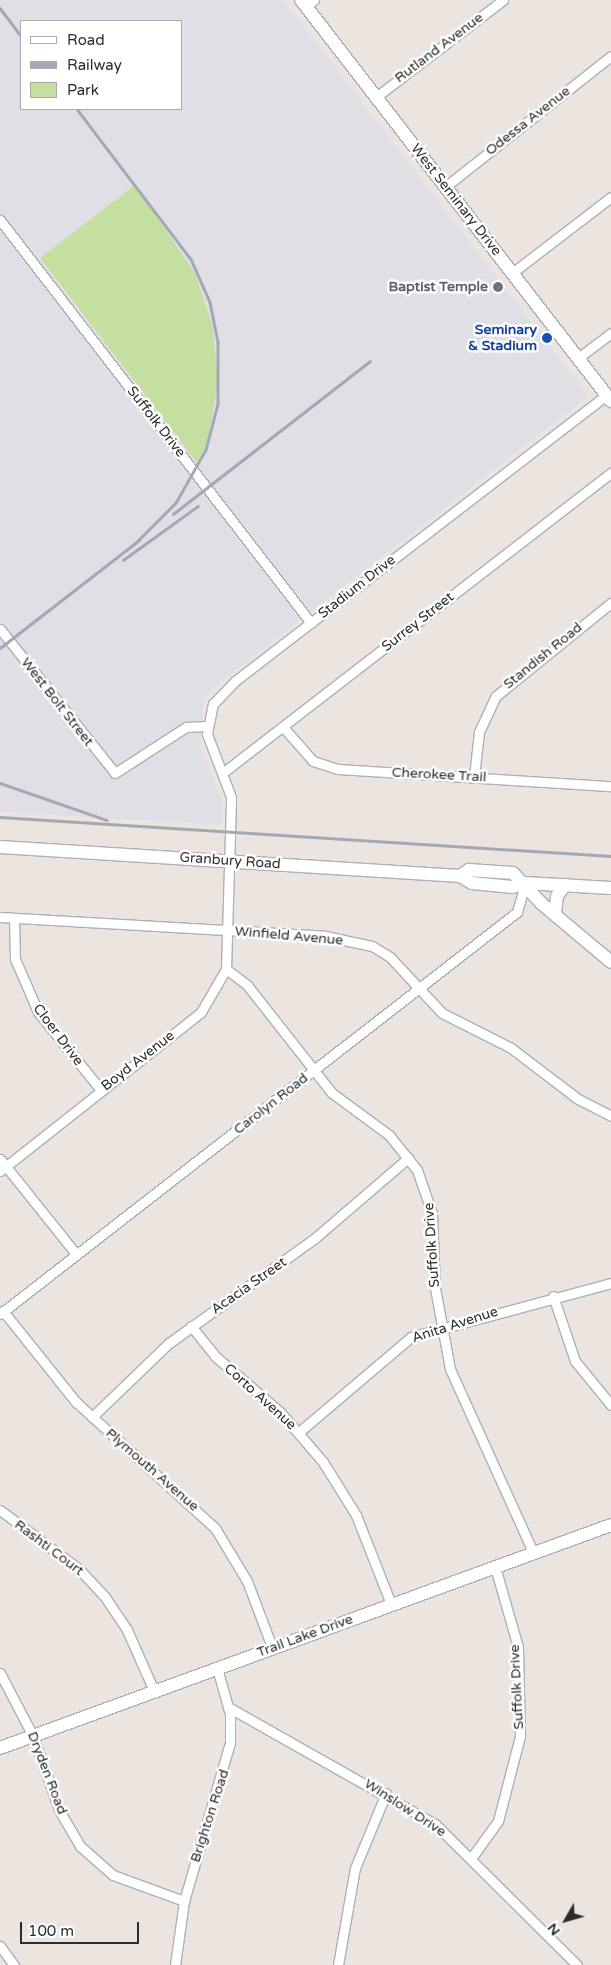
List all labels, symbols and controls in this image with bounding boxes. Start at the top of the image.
street label: Rutland Avenue [391,9,487,87]
legend [20,20,182,110]
text: Road [67,31,105,49]
text: Railway [67,56,122,74]
text: Park [67,81,99,99]
street label: Odessa Avenue [482,83,574,159]
street label: West Seminary Drive [407,141,505,259]
place label: Baptist Temple [389,279,488,295]
marker: Baptist Temple [492,281,504,293]
place label: Seminary & Stadium [468,322,537,354]
marker: Seminary & Stadium [541,332,553,344]
street label: Suffolk Drive [123,383,189,461]
street label: Stadium Drive [315,552,399,622]
street label: Surrey Street [379,589,457,655]
street label: Standish Road [500,619,586,693]
street label: West Bolt Street [17,654,97,750]
street label: Cherokee Trail [391,764,487,786]
street label: Granbury Road [179,849,281,873]
street label: Winfield Avenue [234,923,344,949]
street label: Cloer Drive [29,1001,87,1069]
street label: Boyd Avenue [98,1027,178,1095]
street label: Carolyn Road [231,1070,311,1138]
street label: Suffolk Drive [421,1202,443,1288]
street label: Acacia Street [208,1254,290,1318]
street label: Anita Avenue [410,1303,500,1347]
street label: Corto Avenue [221,1360,299,1434]
street label: Plymouth Avenue [102,1425,202,1515]
street label: Rashti Court [11,1516,87,1580]
street label: Trail Lake Drive [255,1611,355,1661]
street label: Suffolk Drive [506,1644,528,1730]
street label: Dryden Road [24,1729,70,1817]
street label: Brighton Road [187,1767,233,1865]
street label: Winslow Drive [361,1775,449,1841]
north arrow [541,1895,591,1945]
scale bar [22,1912,141,1944]
text: N [544,1920,564,1939]
text: 100 m [28,1922,74,1940]

